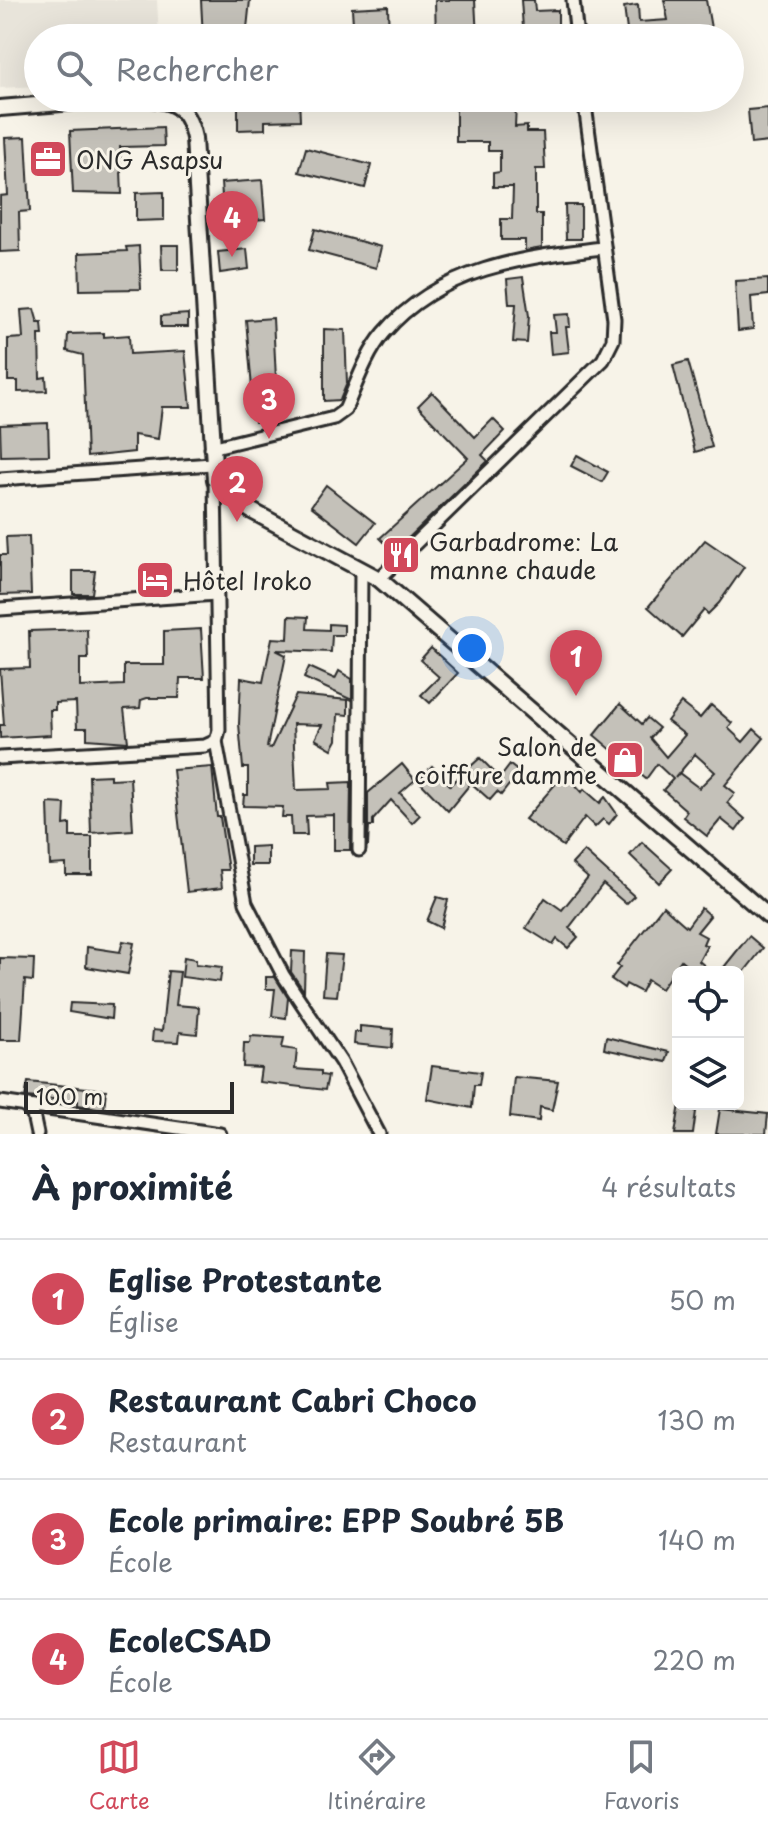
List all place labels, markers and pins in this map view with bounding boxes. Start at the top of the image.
office icon: ONG Asapsu [27,138,69,180]
place label: ONG Asapsu [76,141,223,177]
pin: 4 [206,191,258,257]
pin: 3 [243,373,295,439]
pin: 2 [211,456,263,522]
place label: Garbadrome: La manne chaude [429,523,618,587]
restaurant icon: Garbadrome: La manne chaude [380,534,422,576]
hotel icon: Hôtel Iroko [134,559,176,601]
place label: Hôtel Iroko [183,562,312,598]
pin: 1 [550,630,602,696]
place label: Salon de coiffure damme [414,728,597,792]
shop icon: Salon de coiffure damme [604,739,646,781]

